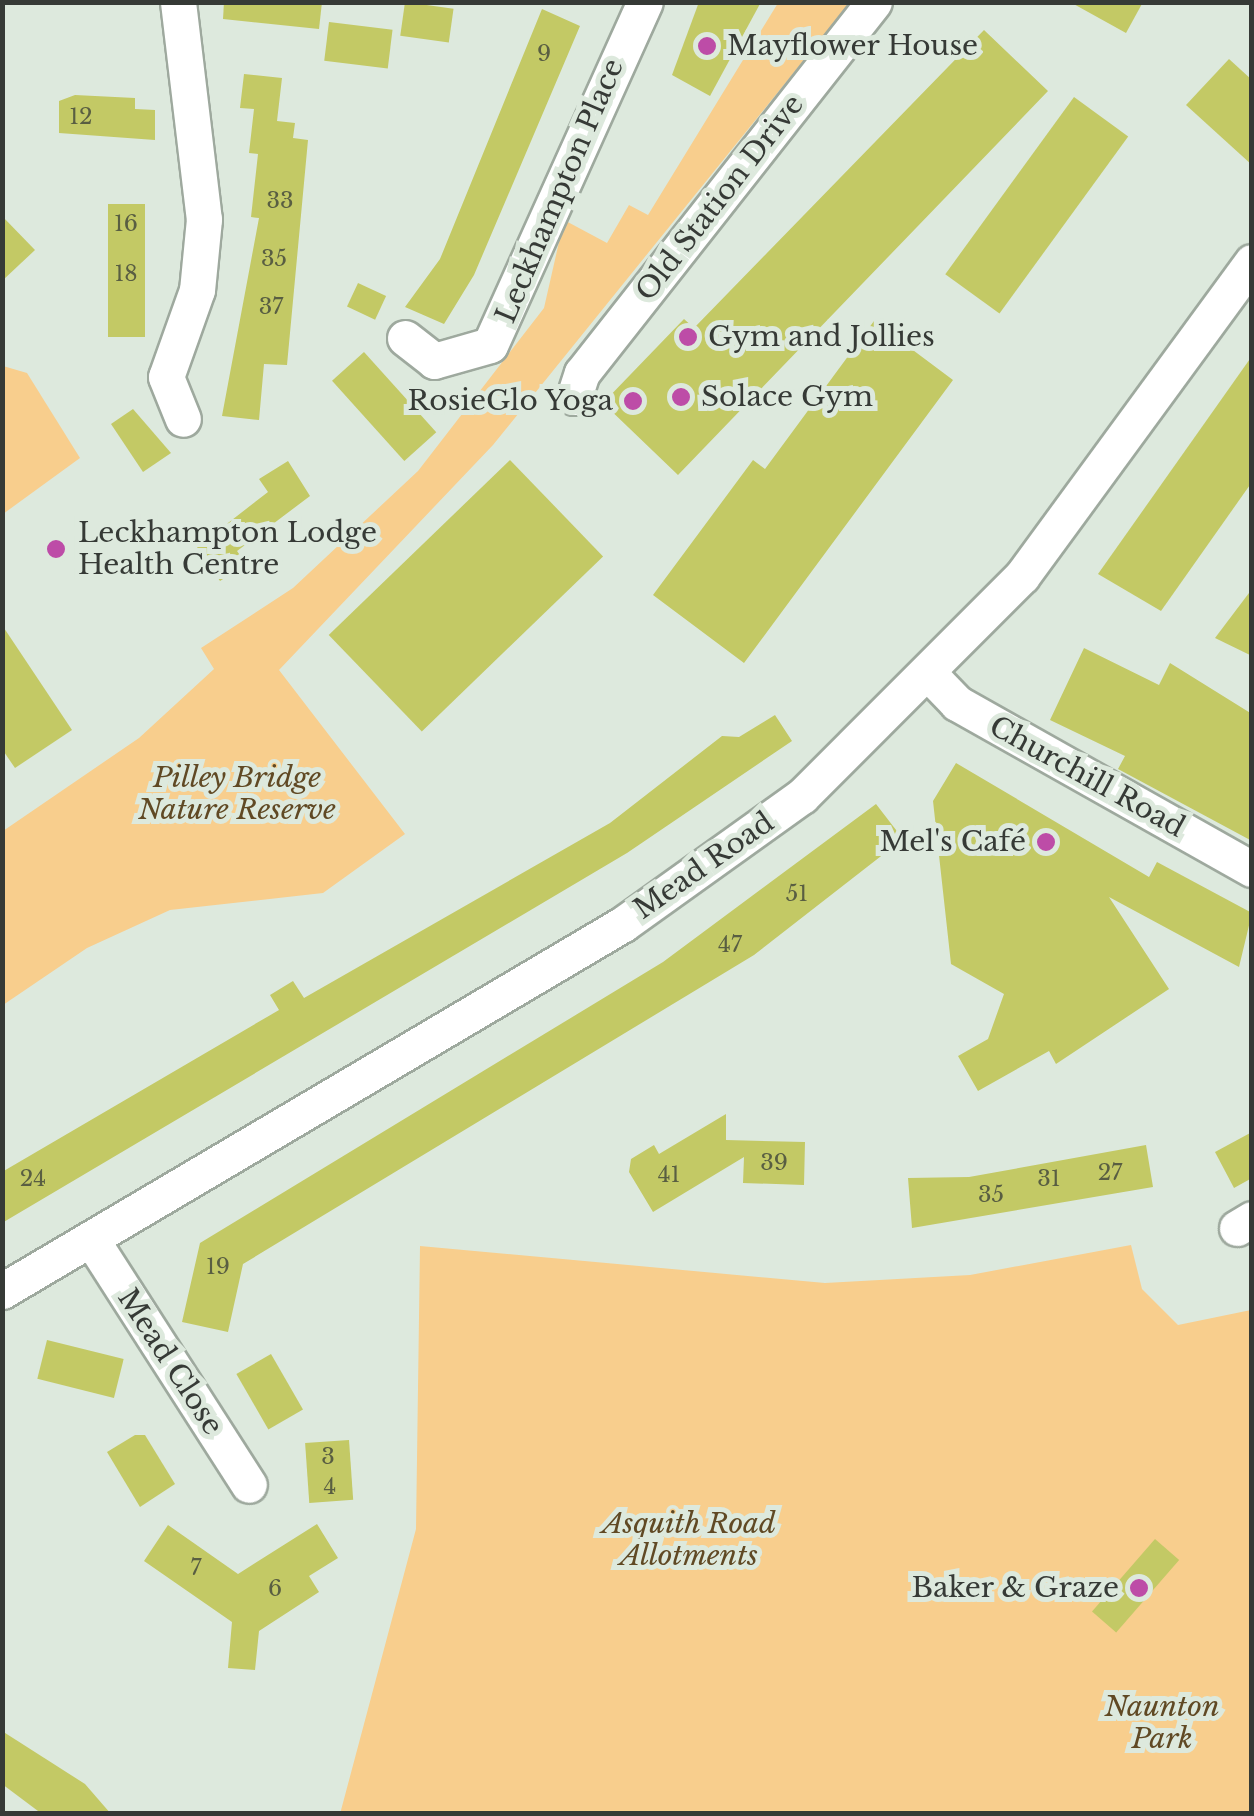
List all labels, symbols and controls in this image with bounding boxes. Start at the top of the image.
place label: Mayflower House [727,29,979,63]
marker: Mayflower House [696,35,718,57]
house number: 9 [537,41,551,67]
street label: Leckhampton Place [489,54,631,328]
street label: Old Station Drive [629,88,811,308]
house number: 12 [69,104,93,130]
house number: 33 [266,188,294,214]
house number: 16 [114,211,138,237]
house number: 35 [261,246,287,272]
house number: 18 [114,261,138,287]
house number: 37 [259,294,283,320]
place label: Gym and Jollies [708,320,935,354]
marker: Gym and Jollies [677,326,699,348]
place label: Solace Gym [701,380,873,414]
place label: RosieGlo Yoga [407,384,613,418]
marker: Solace Gym [670,386,692,408]
marker: RosieGlo Yoga [622,390,644,412]
place label: Leckhampton Lodge Health Centre [78,516,377,582]
marker: Leckhampton Lodge Health Centre [43,536,69,562]
street label: Churchill Road [983,709,1191,845]
park label: Pilley Bridge Nature Reserve [138,761,336,827]
street label: Mead Road [628,806,780,926]
place label: Mel's Café [879,825,1026,859]
marker: Mel's Café [1035,831,1057,853]
house number: 51 [786,881,808,907]
house number: 47 [718,932,742,958]
house number: 39 [760,1150,788,1176]
house number: 27 [1098,1160,1122,1186]
house number: 41 [658,1162,680,1188]
house number: 24 [20,1166,46,1192]
house number: 31 [1037,1166,1061,1192]
house number: 35 [978,1182,1004,1208]
house number: 19 [206,1254,230,1280]
street label: Mead Close [110,1283,230,1441]
house number: 3 [321,1444,335,1470]
house number: 4 [324,1474,336,1500]
park label: Asquith Road Allotments [602,1507,776,1573]
house number: 7 [190,1555,202,1581]
place label: Baker & Graze [911,1571,1119,1605]
house number: 6 [268,1576,282,1602]
marker: Baker & Graze [1128,1577,1150,1599]
park label: Naunton Park [1105,1690,1219,1756]

